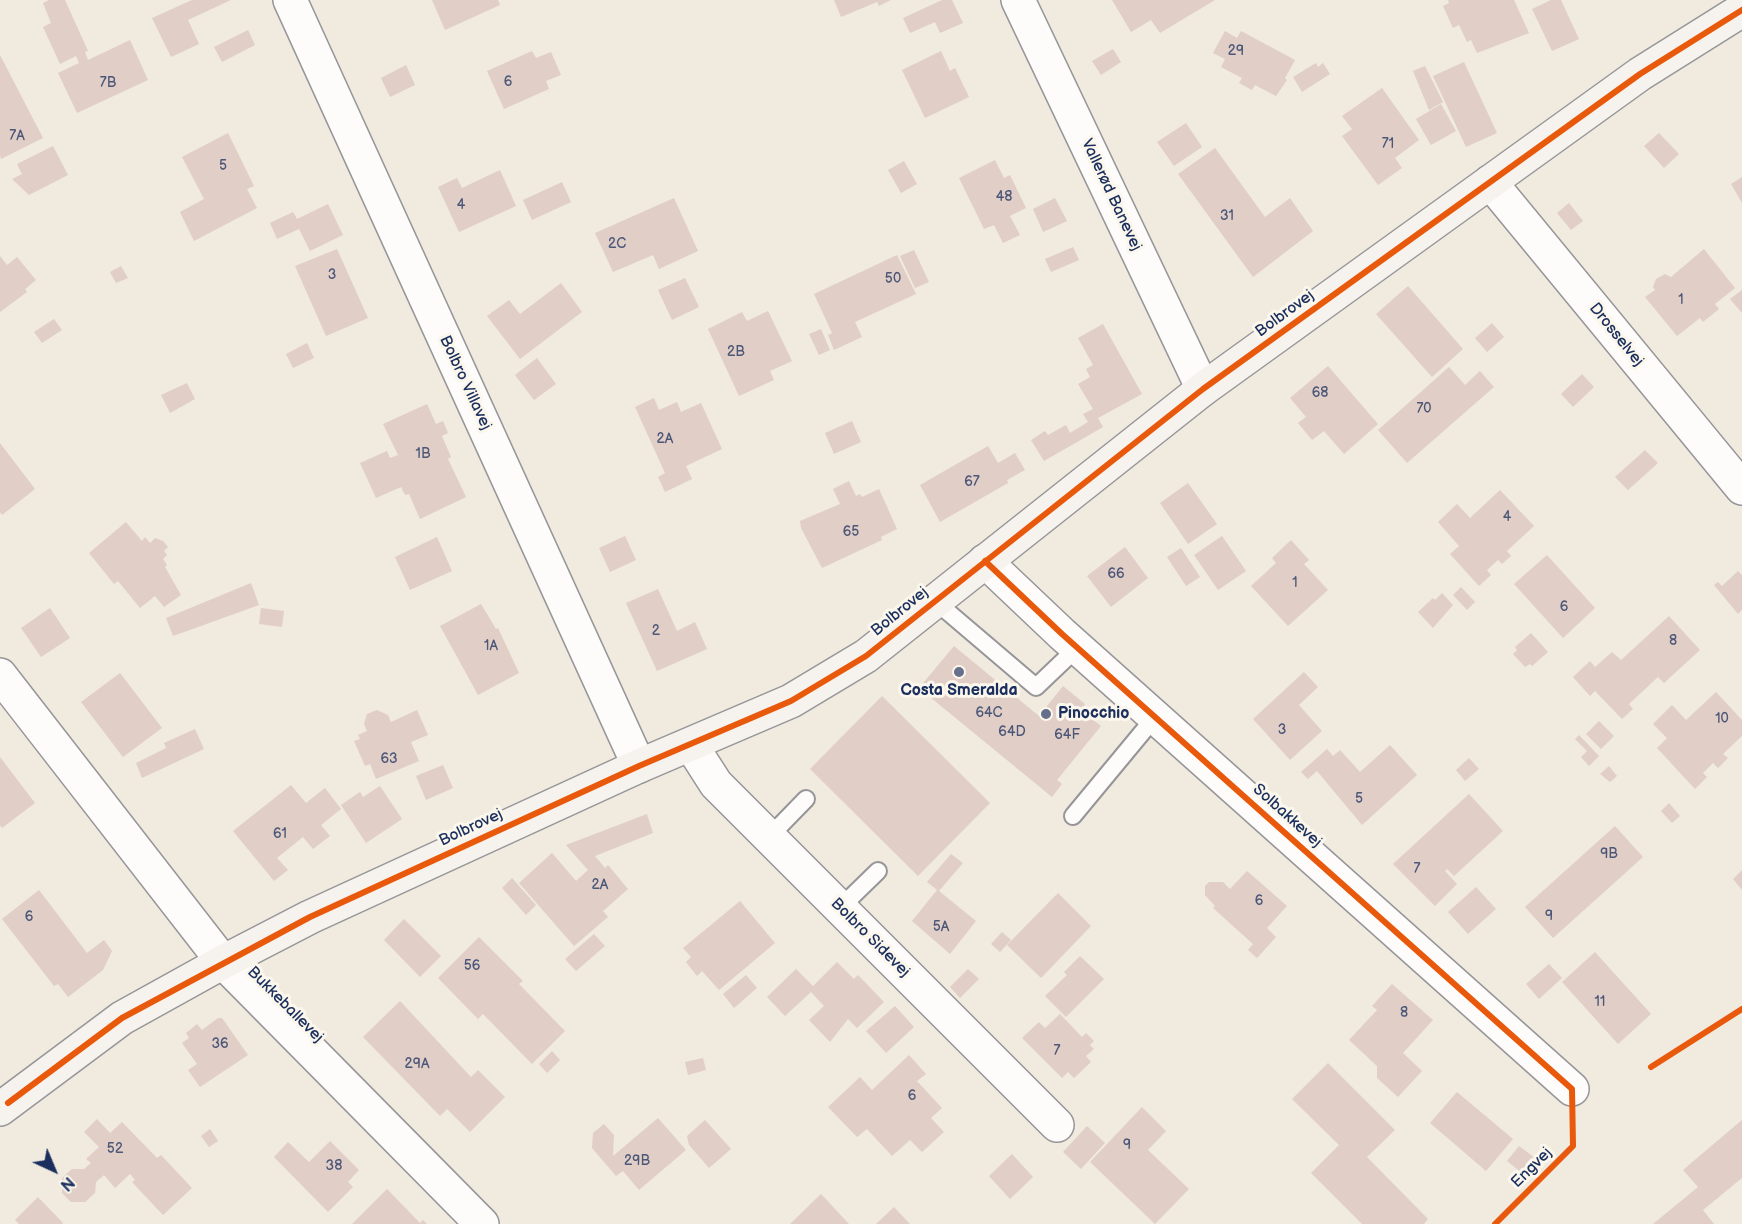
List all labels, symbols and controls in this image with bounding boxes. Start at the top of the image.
house number: 29 [1228,43,1244,59]
house number: 6 [504,74,512,90]
house number: 7B [100,75,116,91]
house number: 7A [9,128,25,144]
street label: Vallerød Banevej [1077,136,1145,254]
house number: 71 [1382,136,1394,152]
house number: 5 [219,158,227,174]
house number: 48 [996,189,1012,205]
house number: 4 [457,197,465,213]
house number: 31 [1220,208,1234,224]
house number: 2C [608,236,626,252]
house number: 3 [328,267,336,283]
house number: 50 [885,271,901,287]
street label: Bolbrovej [1252,286,1318,342]
house number: 1 [1678,292,1684,308]
street label: Drosselvej [1585,299,1647,371]
street label: Bolbro Villavej [435,333,495,433]
house number: 2B [727,344,745,360]
house number: 68 [1312,385,1328,401]
house number: 70 [1416,401,1432,417]
house number: 2A [657,431,673,447]
house number: 1B [415,446,431,462]
house number: 67 [964,474,980,490]
house number: 4 [1503,509,1511,525]
house number: 65 [843,524,859,540]
house number: 66 [1107,566,1125,582]
house number: 1 [1292,575,1298,591]
street label: Bolbrovej [868,583,932,641]
house number: 6 [1560,599,1568,615]
house number: 2 [652,623,660,639]
house number: 8 [1669,633,1677,649]
house number: 1A [484,638,498,654]
marker: Costa Smeralda [952,665,966,679]
place label: Costa Smeralda [900,681,1018,701]
place label: Pinocchio [1058,704,1129,724]
house number: 64C [975,705,1003,721]
marker: Pinocchio [1039,707,1053,721]
house number: 10 [1715,711,1729,727]
house number: 3 [1278,722,1286,738]
house number: 64D [998,724,1026,740]
house number: 64F [1054,727,1080,743]
house number: 63 [380,751,398,767]
street label: Solbakkevej [1249,780,1325,852]
house number: 5 [1355,791,1363,807]
street label: Bolbrovej [436,805,506,851]
house number: 61 [273,826,287,842]
house number: 9B [1600,846,1618,862]
house number: 7 [1414,861,1420,877]
house number: 2A [592,877,608,893]
house number: 6 [1255,893,1263,909]
street label: Bolbro Sidevej [826,894,914,982]
house number: 9 [1545,908,1553,924]
house number: 6 [25,909,33,925]
house number: 5A [933,919,949,935]
house number: 56 [464,958,480,974]
street label: Bukkeballevej [243,963,327,1047]
house number: 11 [1595,994,1605,1010]
house number: 8 [1400,1005,1408,1021]
house number: 36 [211,1036,229,1052]
house number: 7 [1054,1043,1060,1059]
house number: 29A [405,1056,429,1072]
house number: 6 [908,1088,916,1104]
house number: 9 [1123,1137,1131,1153]
north arrow [24,1140,84,1200]
house number: 52 [107,1141,123,1157]
street label: Engvej [1508,1144,1556,1192]
house number: 29B [624,1153,650,1169]
house number: 38 [326,1158,342,1174]
text: N [56,1172,78,1194]

